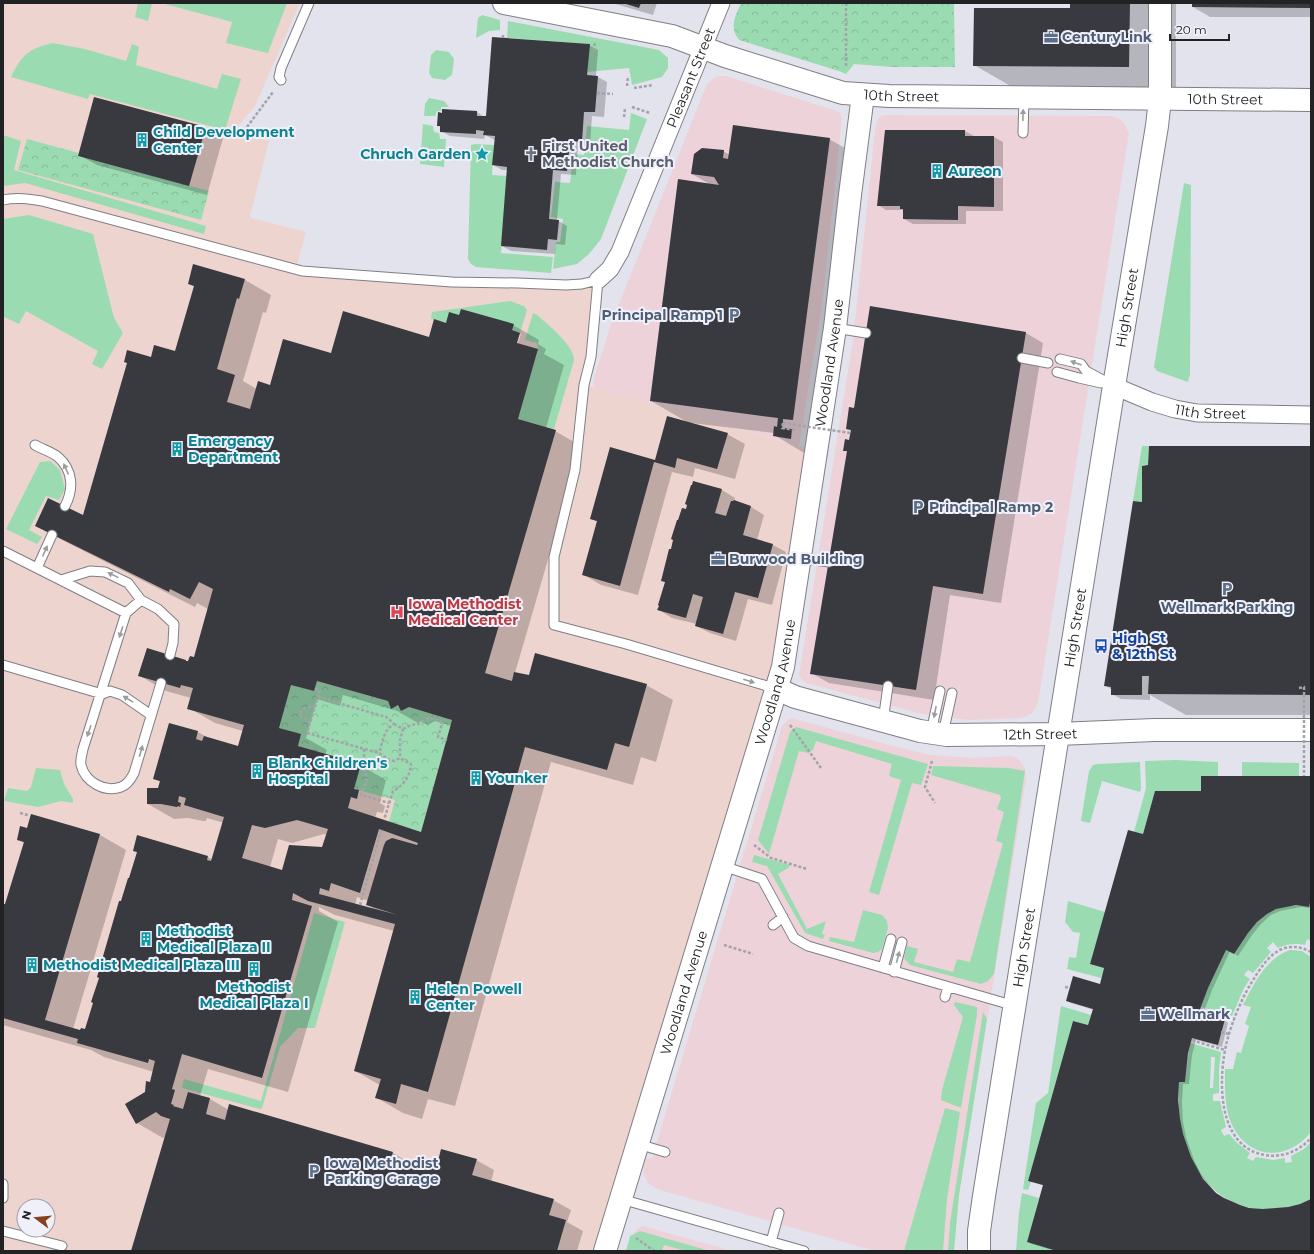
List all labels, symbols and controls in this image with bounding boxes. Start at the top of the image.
scale bar [1170,16,1229,42]
text: 20 m [1176,22,1207,37]
street label: Pleasant Street [662,25,719,131]
place label: CenturyLink [1062,28,1153,46]
office icon: CenturyLink [1043,29,1059,45]
street label: 10th Street [863,85,940,105]
street label: 10th Street [1187,90,1264,109]
one-way arrow [1020,109,1027,121]
place label: Child Development Center [153,123,295,157]
building icon: Child Development Center [134,132,150,148]
place label: First United Methodist Church [542,137,674,171]
place label: Chruch Garden [360,145,471,163]
place icon: Chruch Garden [474,146,490,162]
church icon: First United Methodist Church [523,146,539,162]
place label: Aureon [947,162,1002,180]
building icon: Aureon [929,163,945,179]
street label: High Street [1112,266,1142,349]
street label: Woodland Avenue [811,298,847,428]
place label: Principal Ramp 1 [602,306,723,324]
parking icon: Principal Ramp 1 [726,307,742,323]
one-way arrow [1070,360,1082,367]
street label: 11th Street [1173,400,1246,423]
place label: Emergency Department [188,432,278,466]
building icon: Emergency Department [169,441,185,457]
one-way arrow [63,464,69,475]
place label: Principal Ramp 2 [929,498,1053,516]
parking icon: Principal Ramp 2 [910,499,926,515]
one-way arrow [42,546,48,557]
place label: Burwood Building [729,550,863,568]
office icon: Burwood Building [710,551,726,567]
one-way arrow [107,572,119,578]
parking icon: Wellmark Parking [1219,581,1235,597]
street label: High Street [1060,586,1091,669]
place label: Iowa Methodist Medical Center [408,595,522,629]
place label: Wellmark Parking [1161,598,1293,616]
hospital icon: Iowa Methodist Medical Center [389,604,405,620]
street label: Woodland Avenue [751,618,799,747]
one-way arrow [117,626,123,638]
place label: High St & 12th St [1112,629,1175,663]
bus stop icon: High St & 12th St [1093,638,1109,654]
one-way arrow [744,678,756,684]
one-way arrow [122,695,134,702]
one-way arrow [932,705,938,718]
street label: 12th Street [1003,724,1078,743]
one-way arrow [86,725,92,737]
one-way arrow [138,744,144,756]
place label: Blank Children's Hospital [268,754,388,788]
building icon: Blank Children's Hospital [249,763,265,779]
place label: Younker [486,769,548,787]
building icon: Younker [468,770,484,786]
street label: High Street [1009,906,1039,989]
place label: Methodist Medical Plaza II [157,922,271,956]
street label: Woodland Avenue [656,928,711,1057]
building icon: Methodist Medical Plaza II [138,931,154,947]
one-way arrow [895,950,901,962]
place label: Methodist Medical Plaza III [43,956,240,974]
building icon: Methodist Medical Plaza III [24,957,40,973]
building icon: Methodist Medical Plaza I [246,961,262,977]
place label: Methodist Medical Plaza I [199,978,309,1012]
place label: Helen Powell Center [426,980,522,1014]
building icon: Helen Powell Center [407,989,423,1005]
place label: Wellmark [1159,1005,1231,1023]
office icon: Wellmark [1140,1006,1156,1022]
place label: Iowa Methodist Parking Garage [325,1154,439,1188]
parking icon: Iowa Methodist Parking Garage [306,1163,322,1179]
north arrow [16,1198,56,1238]
text: N [18,1209,34,1221]

